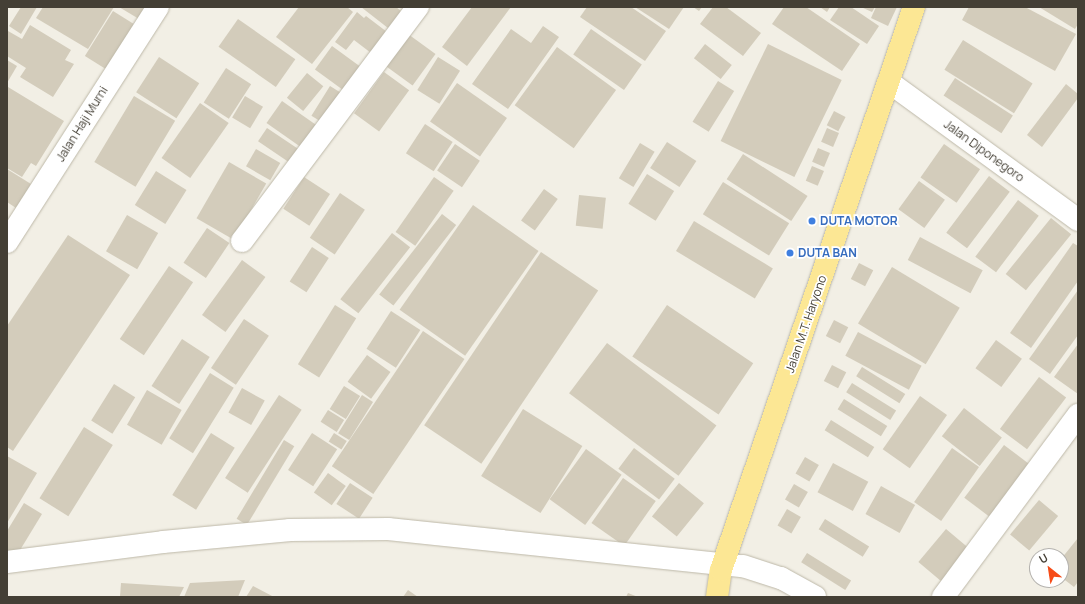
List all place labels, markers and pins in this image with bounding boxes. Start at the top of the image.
place label: DUTA MOTOR [820,214,898,228]
marker: DUTA MOTOR [807,216,817,226]
place label: DUTA BAN [798,246,857,260]
marker: DUTA BAN [785,248,795,258]

